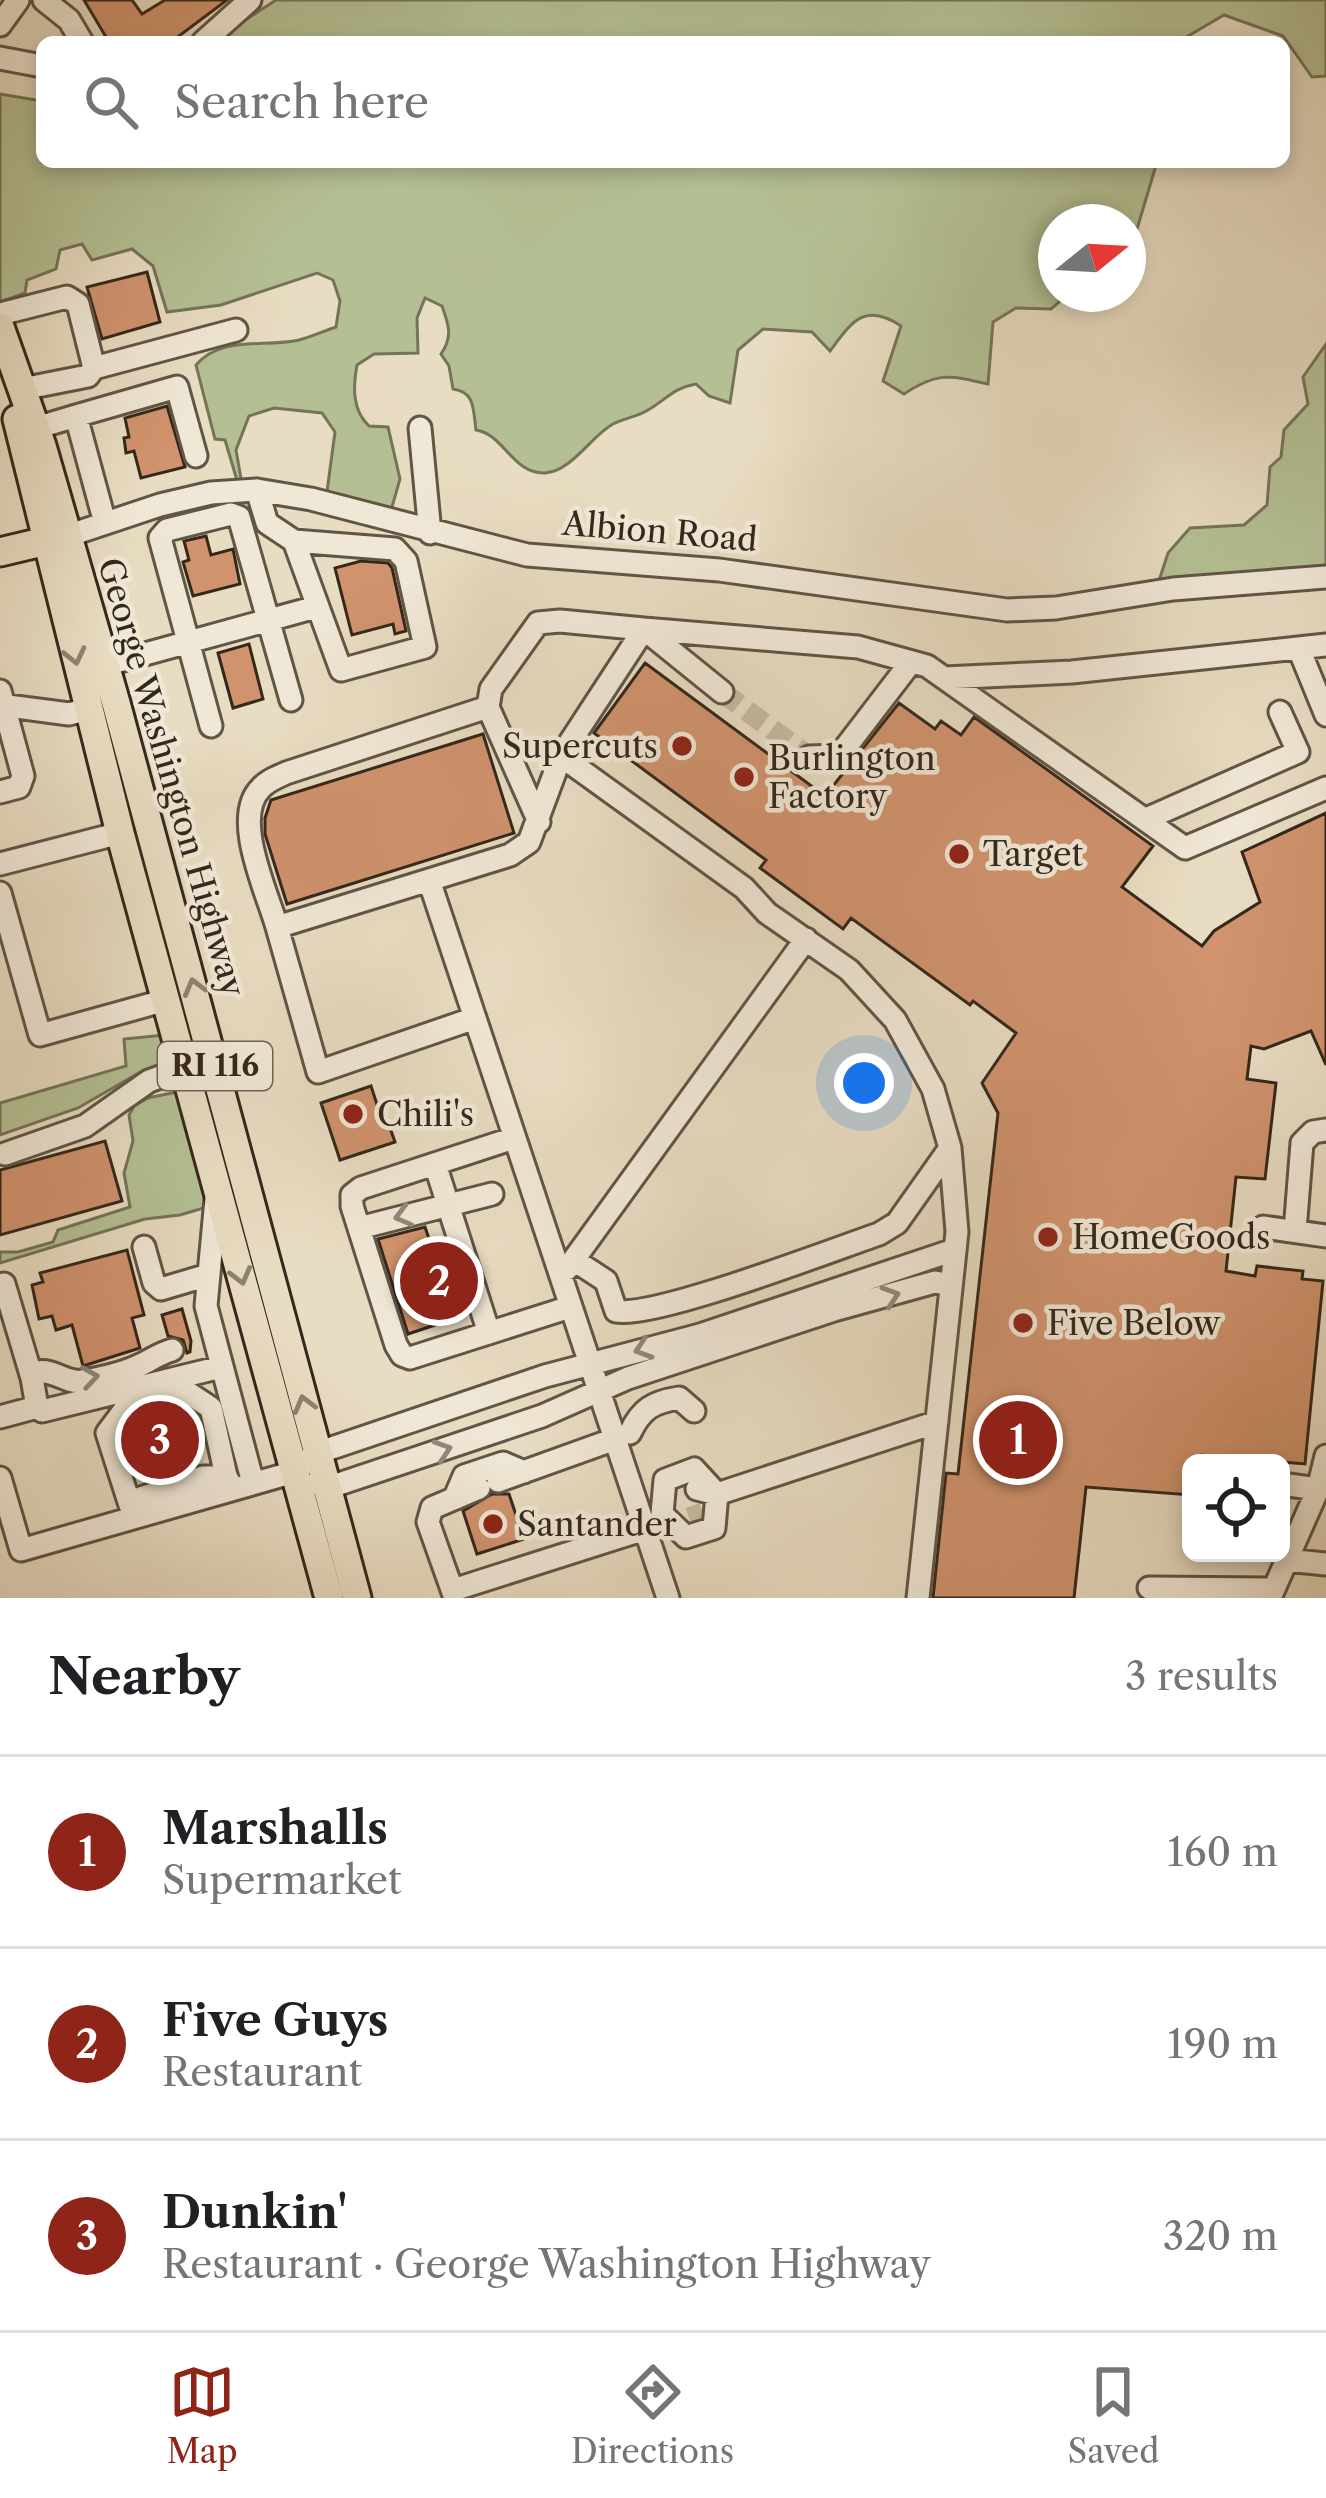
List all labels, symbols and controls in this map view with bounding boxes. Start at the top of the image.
search box [36,36,1290,168]
icon: search [78,69,144,135]
text: Search here [174,74,429,130]
north arrow [1038,204,1146,312]
street label: Albion Road [560,502,759,560]
street label: George Washington Highway [89,553,254,1002]
one-way arrow [61,645,86,665]
place label: Supercuts [502,726,658,767]
marker: Supercuts [669,733,695,759]
place label: Burlington Factory [768,738,936,817]
marker: Burlington Factory [731,764,757,790]
place label: Target [983,834,1083,875]
marker: Target [946,841,972,867]
one-way arrow [183,977,208,997]
road number: RI 116 [158,1042,272,1090]
your location [834,1053,894,1113]
place label: Chili's [377,1094,474,1135]
marker: Chili's [340,1101,366,1127]
one-way arrow [394,1202,415,1227]
place label: HomeGoods [1072,1217,1270,1258]
marker: HomeGoods [1035,1224,1061,1250]
pin: 2 [400,1236,478,1326]
one-way arrow [227,1265,252,1286]
one-way arrow [880,1286,901,1311]
place label: Five Below [1047,1303,1221,1344]
marker: Five Below [1010,1310,1036,1336]
one-way arrow [633,1334,654,1359]
one-way arrow [81,1365,100,1391]
one-way arrow [293,1394,318,1415]
pin: 3 [121,1395,199,1485]
pin: 1 [979,1395,1057,1485]
one-way arrow [432,1440,453,1465]
map controls [1182,1454,1290,1562]
button: locate [1182,1454,1290,1562]
place label: Santander [517,1504,677,1545]
marker: Santander [480,1511,506,1537]
text: Nearby [48,1645,240,1707]
text: 3 results [1125,1652,1278,1700]
text: Marshalls [162,1800,388,1856]
text: 1 [78,1828,96,1876]
text: 160 m [1167,1828,1278,1876]
text: Supermarket [162,1856,402,1904]
text: Five Guys [162,1992,388,2048]
text: 2 [75,2020,99,2068]
text: 190 m [1167,2020,1278,2068]
text: Restaurant [162,2048,362,2096]
text: Dunkin' [162,2184,347,2240]
text: 3 [76,2212,98,2260]
text: 320 m [1163,2212,1278,2260]
text: Restaurant · George Washington Highway [162,2240,931,2288]
tab: Map [167,2359,238,2472]
tab: Directions [571,2359,734,2472]
tab: Saved [1068,2359,1159,2472]

